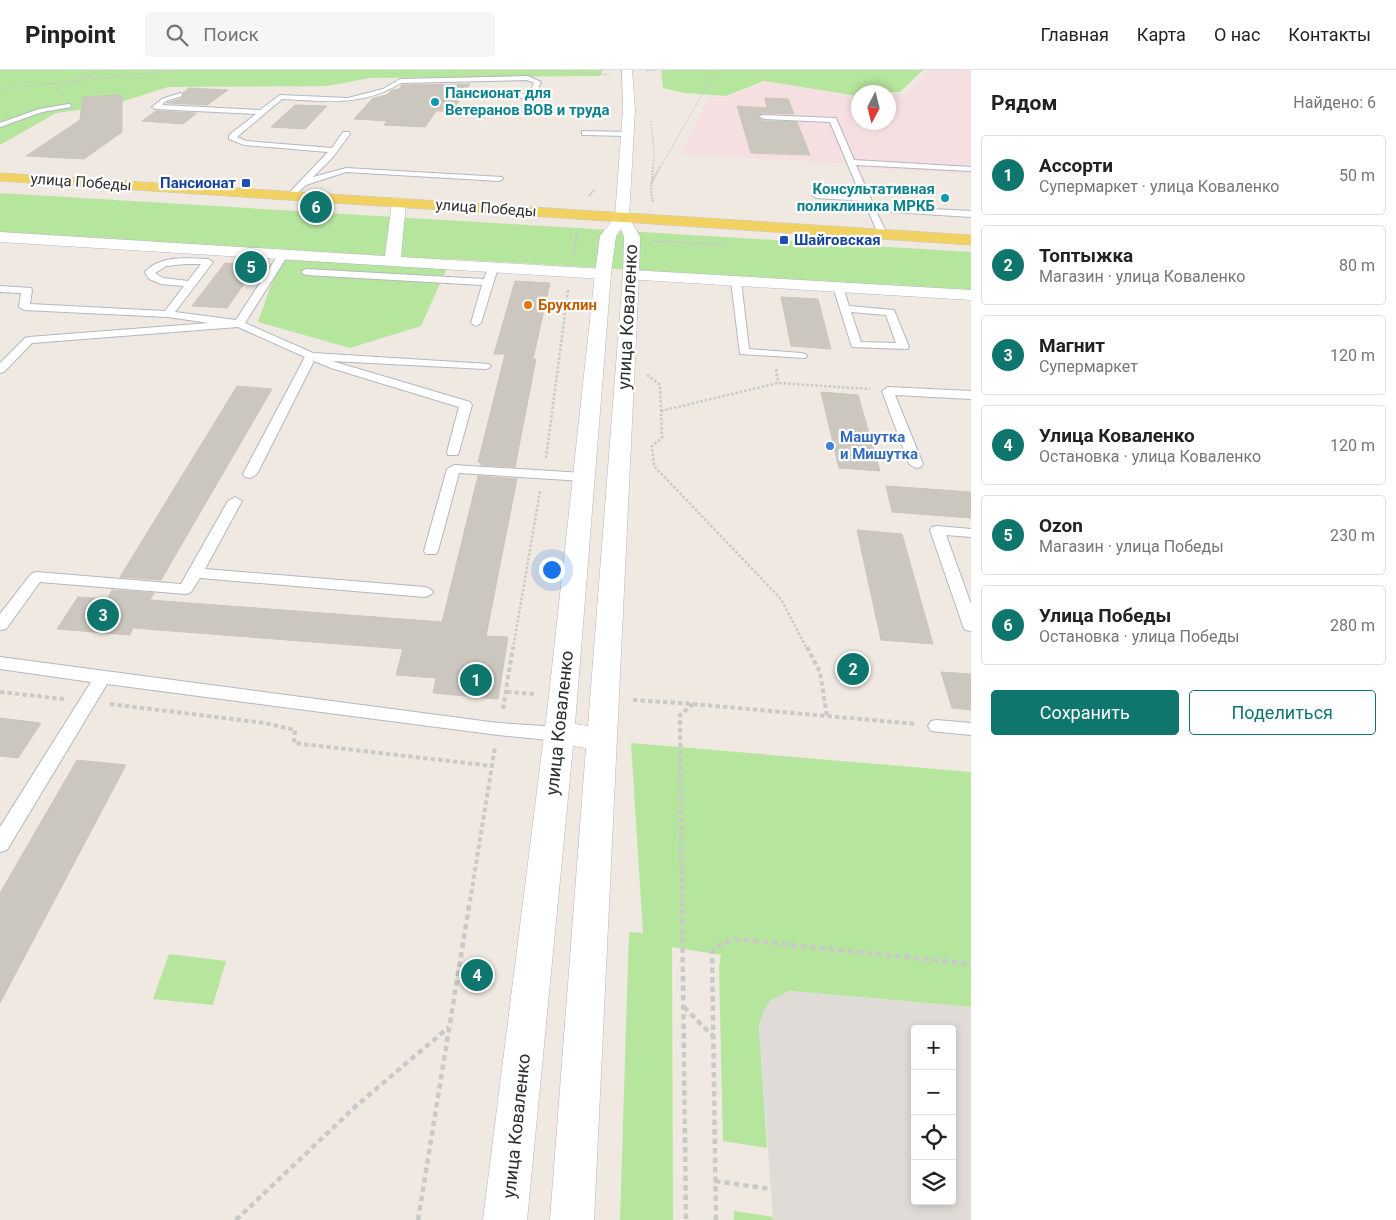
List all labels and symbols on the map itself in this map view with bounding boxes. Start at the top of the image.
place label: Пансионат для Ветеранов ВОВ и труда [445,84,610,119]
north arrow [851,85,896,130]
marker: Пансионат для Ветеранов ВОВ и труда [429,96,441,108]
street label: улица Победы [30,169,132,195]
place label: Пансионат [160,174,236,192]
marker: Пансионат [240,177,252,189]
place label: Консультативная поликлиника МРКБ [797,180,935,215]
pin: 6 [300,188,332,226]
marker: Консультативная поликлиника МРКБ [939,192,951,204]
street label: улица Победы [435,195,537,221]
place label: Шайговская [794,231,881,249]
marker: Шайговская [778,234,790,246]
street label: улица Коваленко [613,244,641,390]
pin: 5 [235,248,267,286]
place label: Бруклин [538,296,597,314]
marker: Бруклин [522,299,534,311]
place label: Машутка и Мишутка [840,428,918,463]
marker: Машутка и Мишутка [824,440,836,452]
your location [539,557,565,583]
pin: 3 [87,596,119,634]
street label: улица Коваленко [541,649,577,797]
pin: 2 [837,650,869,688]
pin: 1 [460,661,492,699]
pin: 4 [461,956,493,994]
street label: улица Коваленко [498,1052,534,1200]

